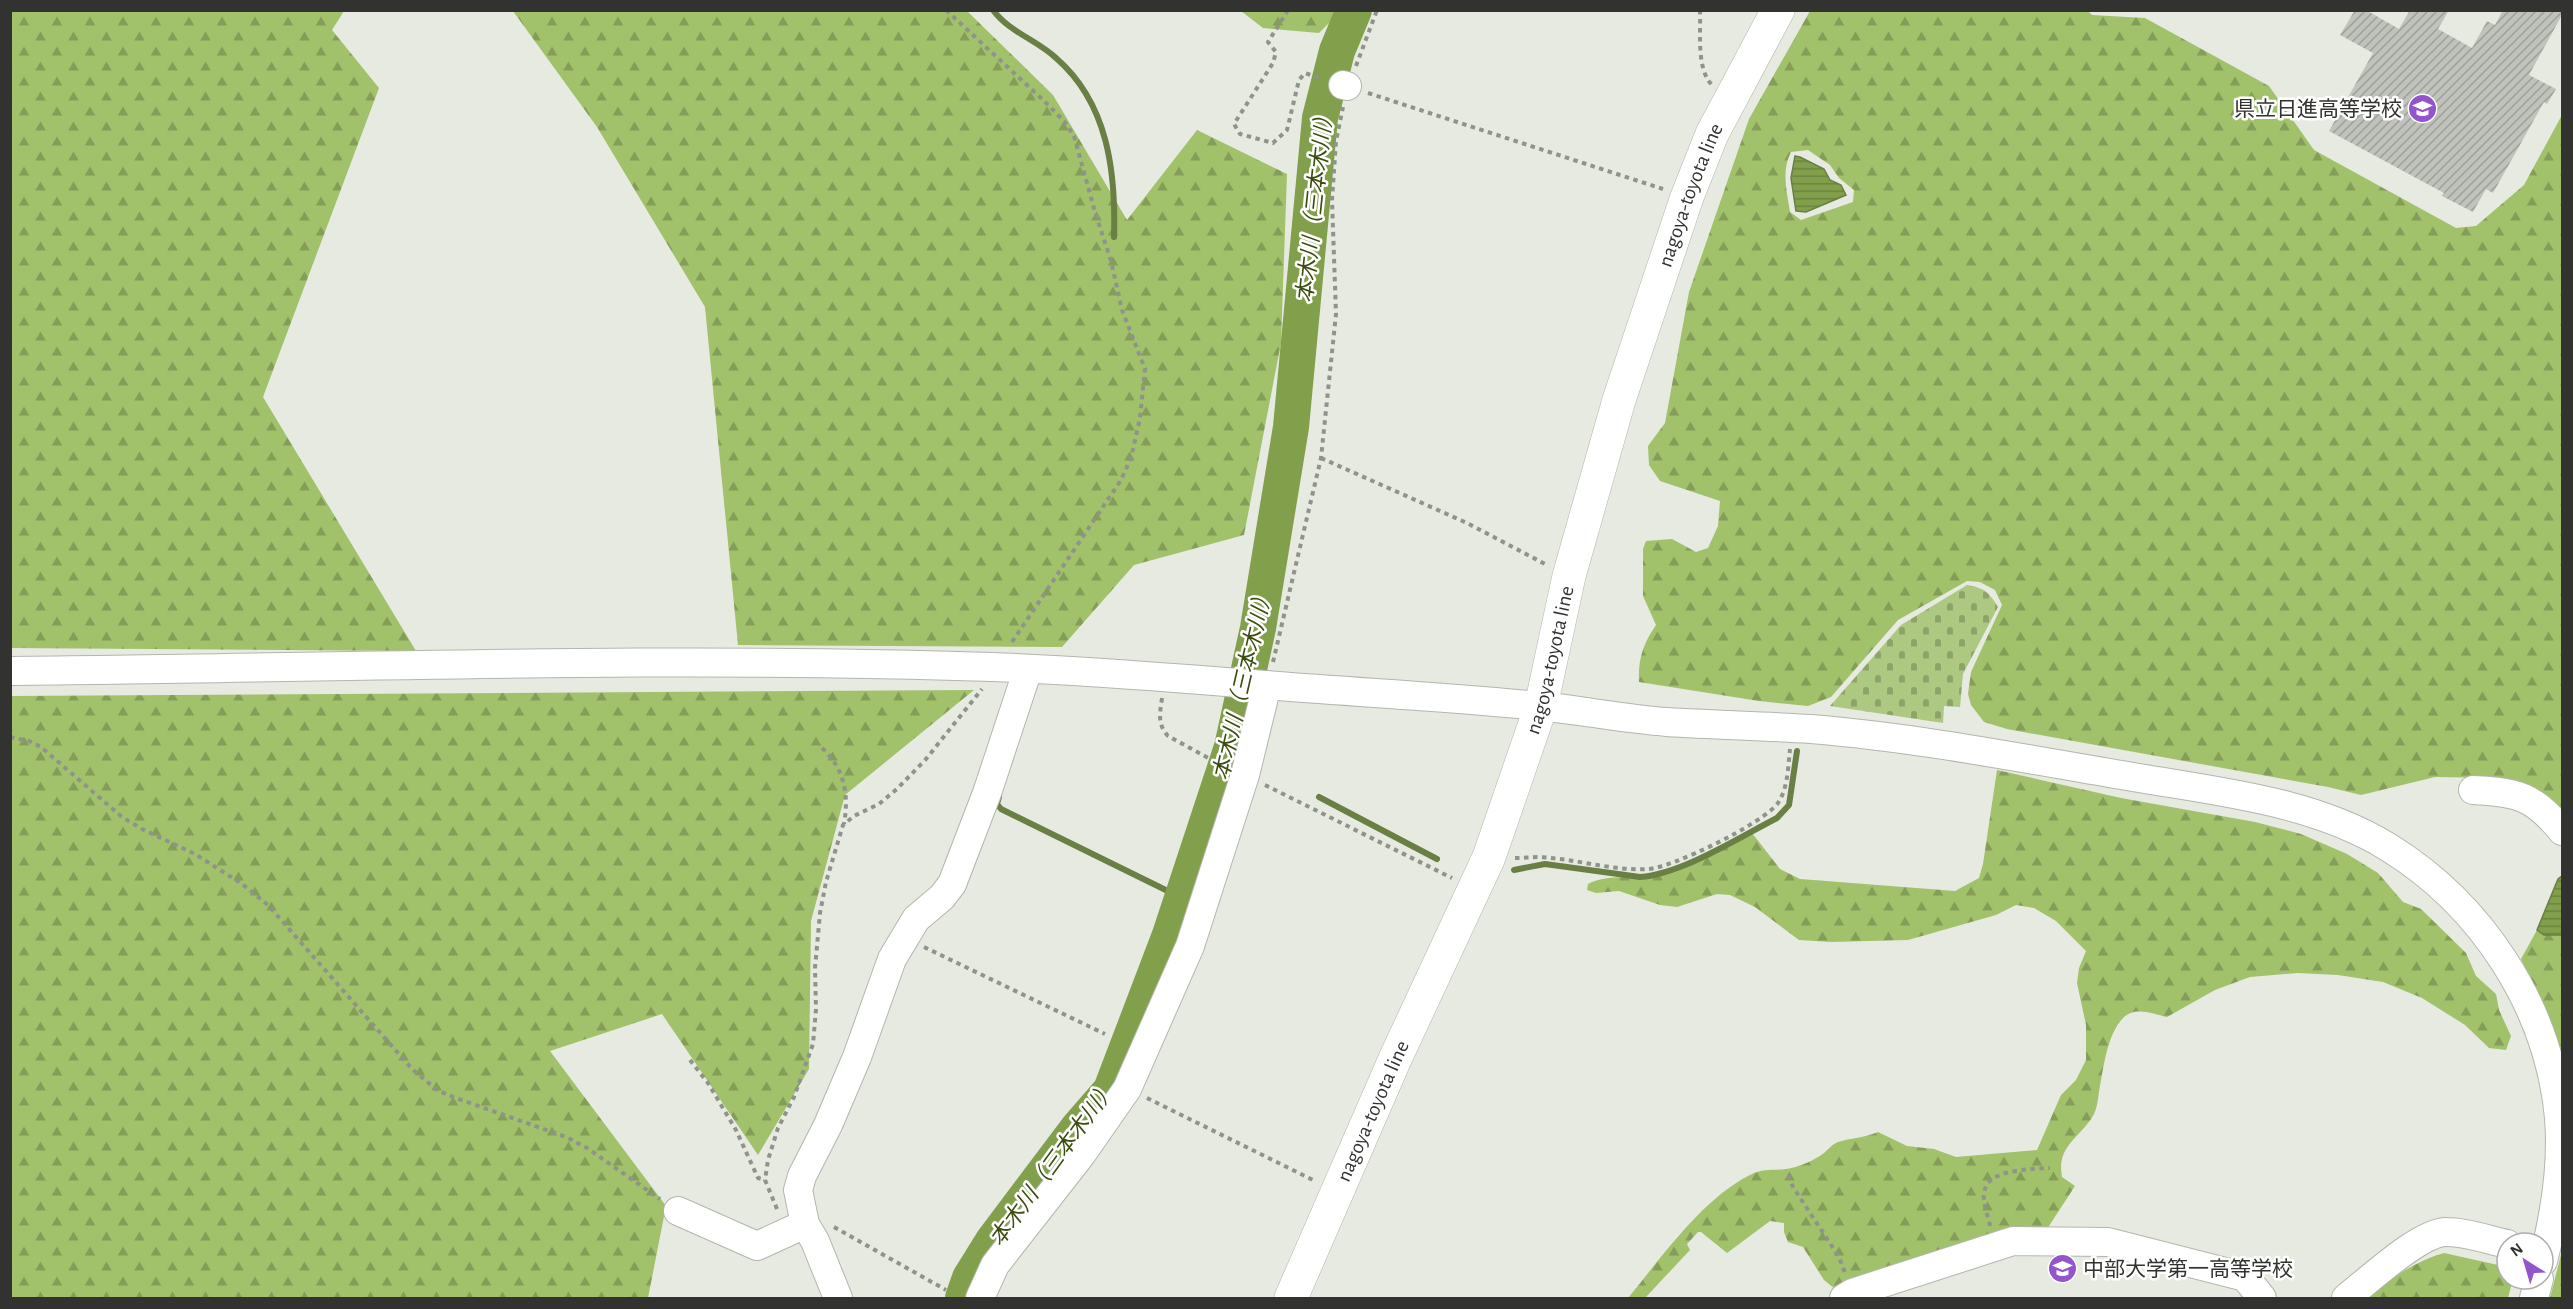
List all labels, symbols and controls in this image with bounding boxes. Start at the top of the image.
school or university icon: 県立日進高等学校 [2407,93,2439,125]
place label: 県立日進高等学校 [2234,98,2402,120]
water label: 本木川（三本木川） [1293,104,1336,304]
street label: nagoya-toyota line [1654,120,1727,270]
water label: 本木川（三本木川） [1209,584,1276,782]
street label: nagoya-toyota line [1522,584,1578,737]
street label: nagoya-toyota line [1333,1037,1413,1185]
water label: 本木川（三本木川） [985,1076,1120,1250]
north arrow [2495,1231,2555,1291]
text: N [2507,1240,2526,1260]
school or university icon: 中部大学第一高等学校 [2046,1253,2078,1285]
place label: 中部大学第一高等学校 [2083,1258,2293,1280]

